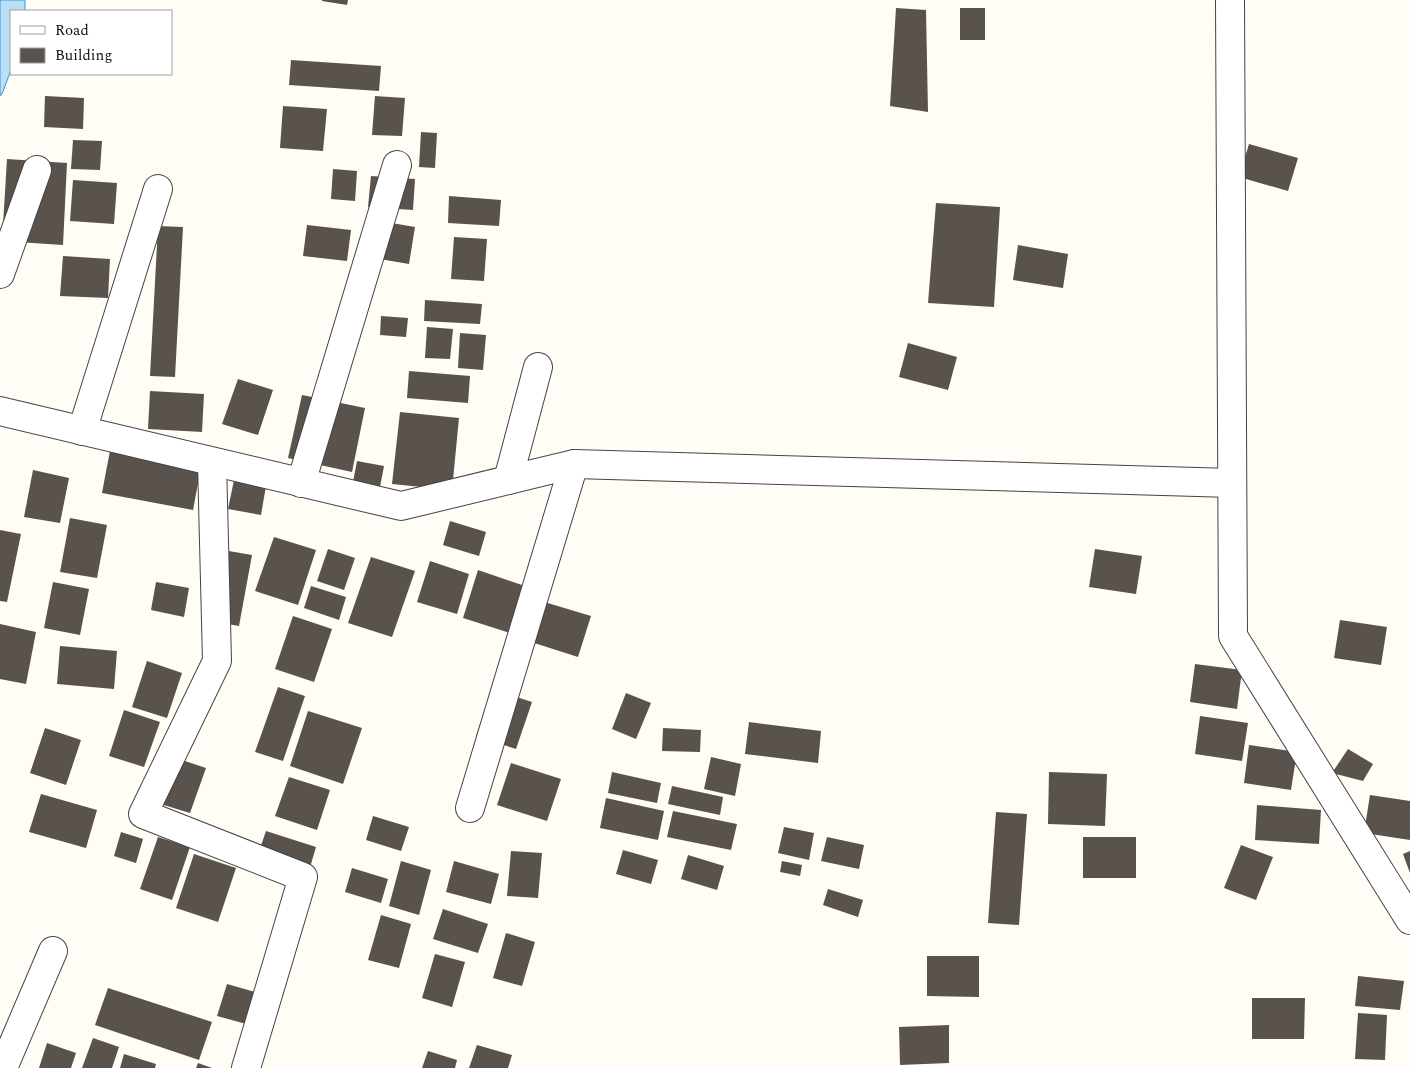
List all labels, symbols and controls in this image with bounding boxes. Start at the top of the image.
legend [10,10,172,75]
text: Road [55,19,89,42]
text: Building [55,44,112,67]

